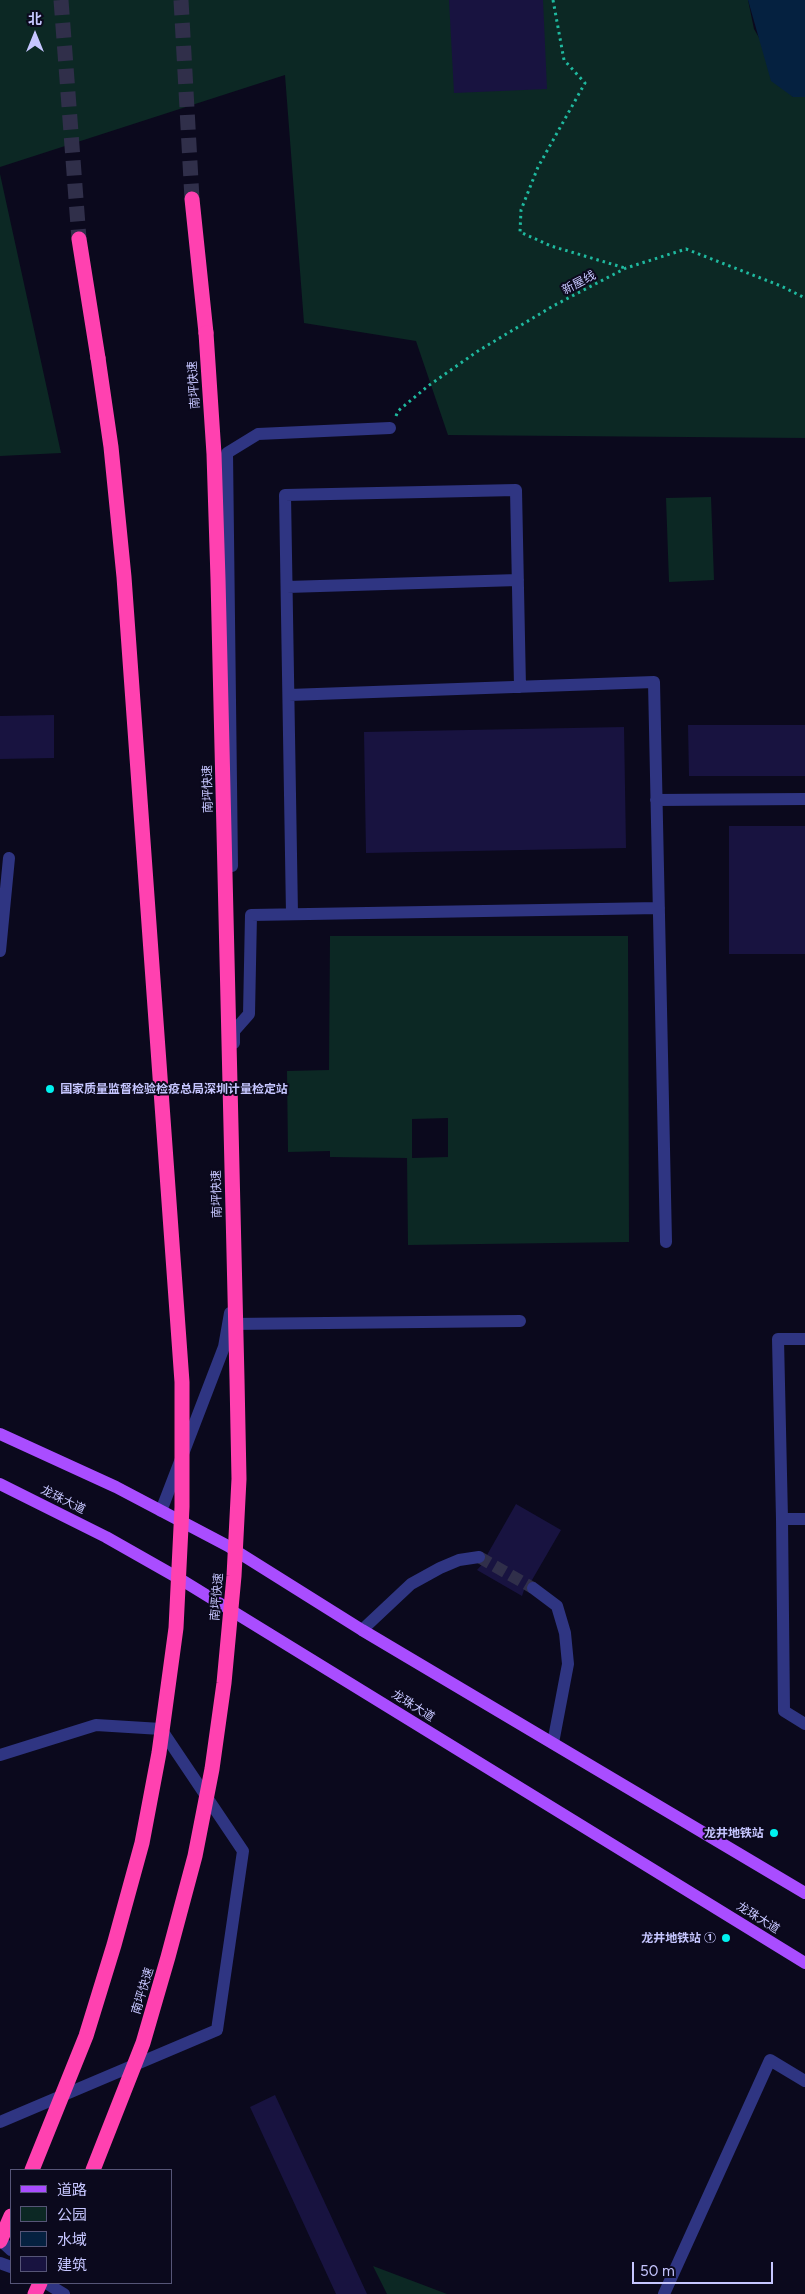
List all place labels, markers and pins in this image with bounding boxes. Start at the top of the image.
place label: 国家质量监督检验检疫总局深圳计量检定站 [60,1082,288,1096]
marker: 国家质量监督检验检疫总局深圳计量检定站 [44,1083,56,1095]
place label: 龙井地铁站 [704,1826,764,1840]
marker: 龙井地铁站 [768,1827,780,1839]
place label: 龙井地铁站 ① [641,1931,716,1945]
marker: 龙井地铁站 ① [720,1932,732,1944]

